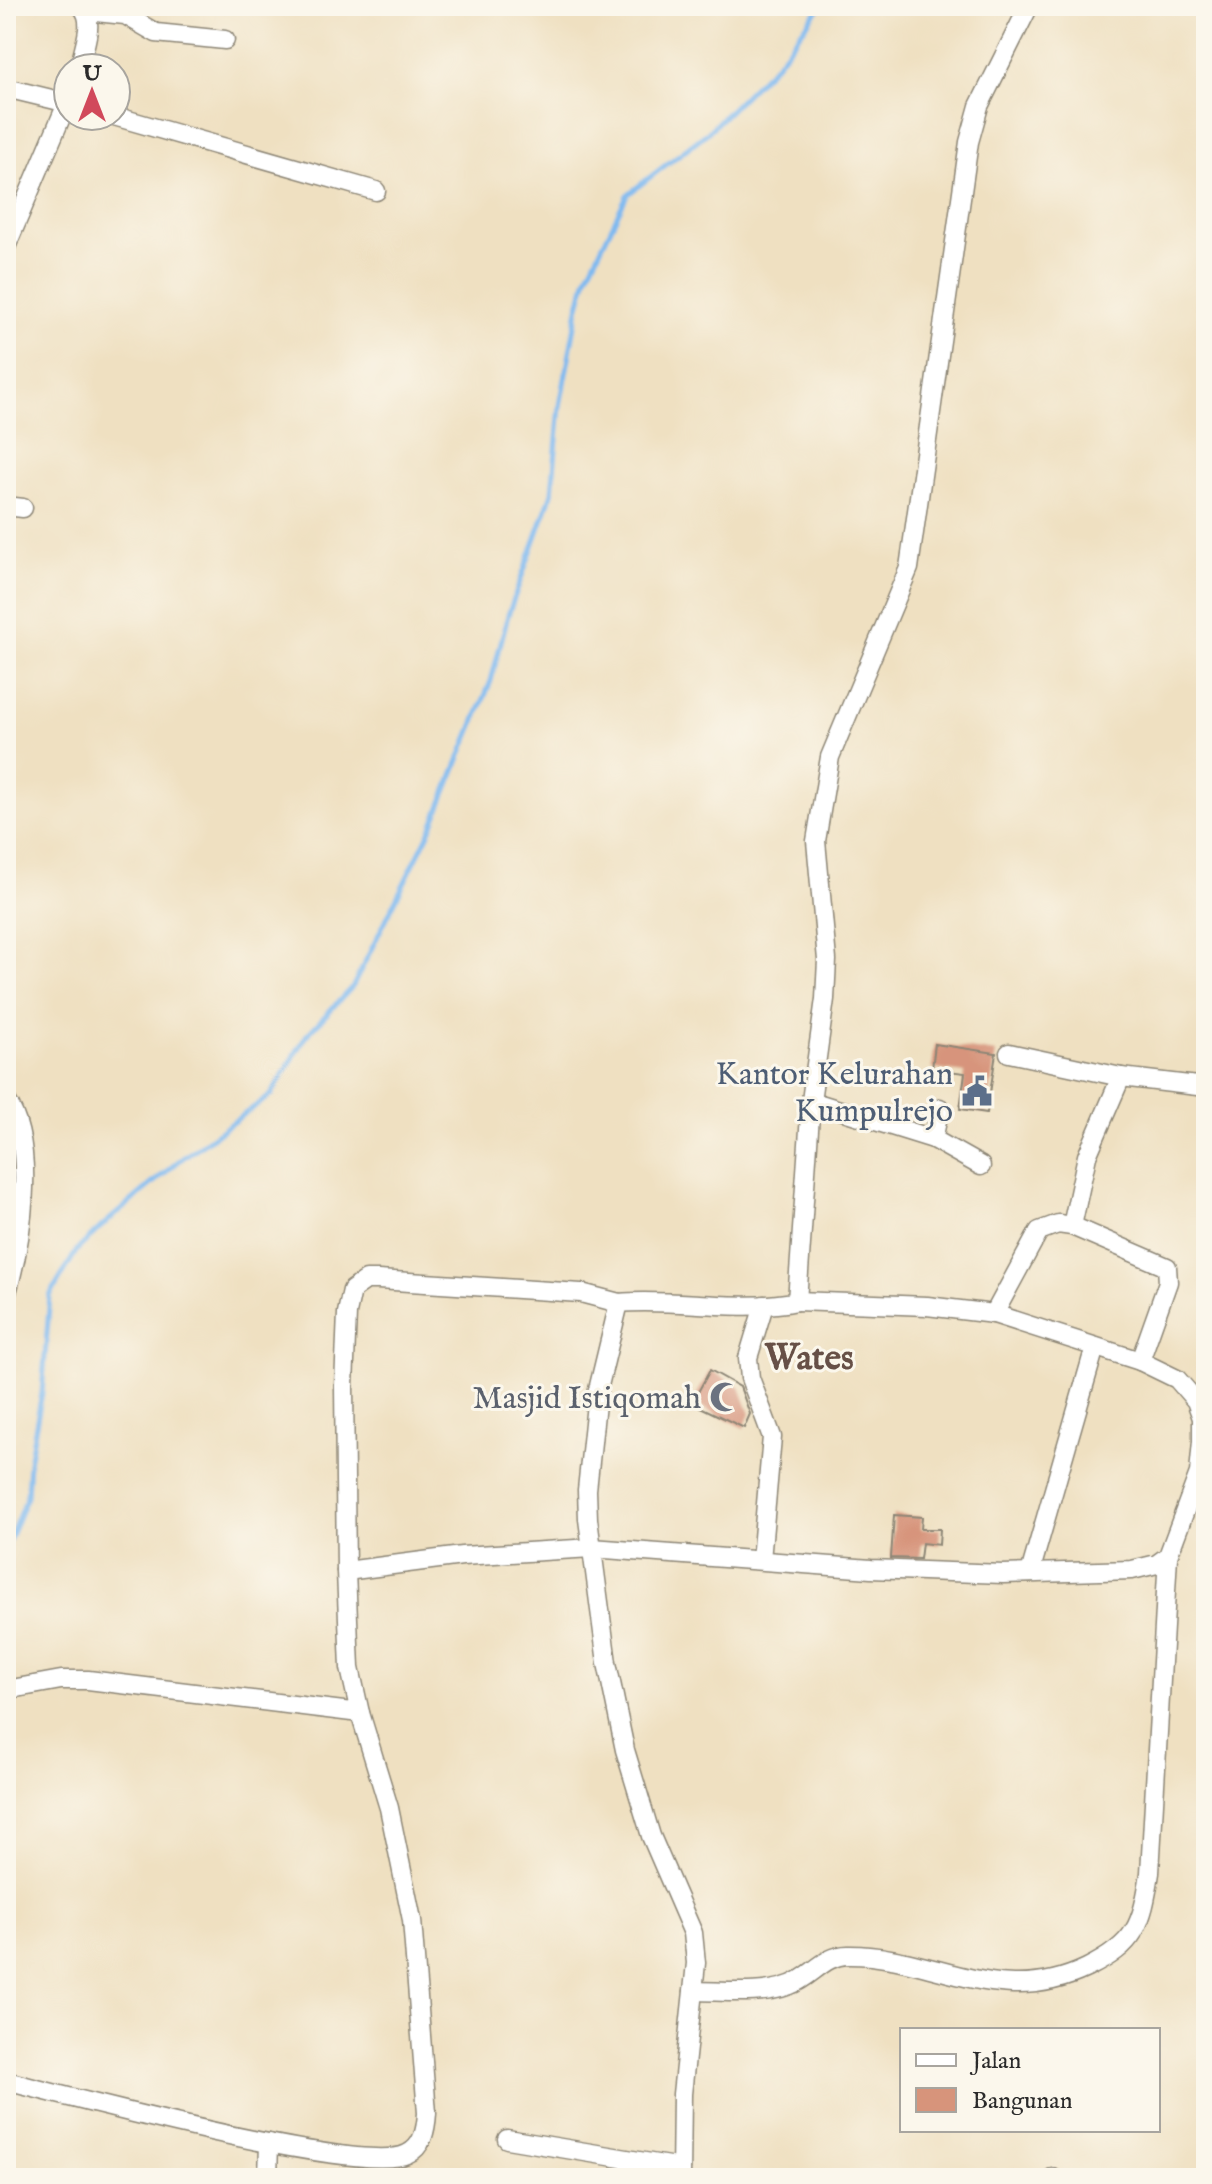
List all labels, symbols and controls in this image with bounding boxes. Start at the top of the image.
north arrow [52,52,132,132]
text: U [82,60,103,88]
place label: Kantor Kelurahan Kumpulrejo [716,1055,953,1133]
public building icon: Kantor Kelurahan Kumpulrejo [960,1074,994,1108]
district label: Wates [764,1336,854,1382]
place label: Masjid Istiqomah [473,1379,701,1420]
mosque icon: Masjid Istiqomah [708,1380,742,1414]
legend [900,2028,1160,2132]
text: Jalan [969,2046,1021,2077]
text: Bangunan [972,2086,1073,2117]

